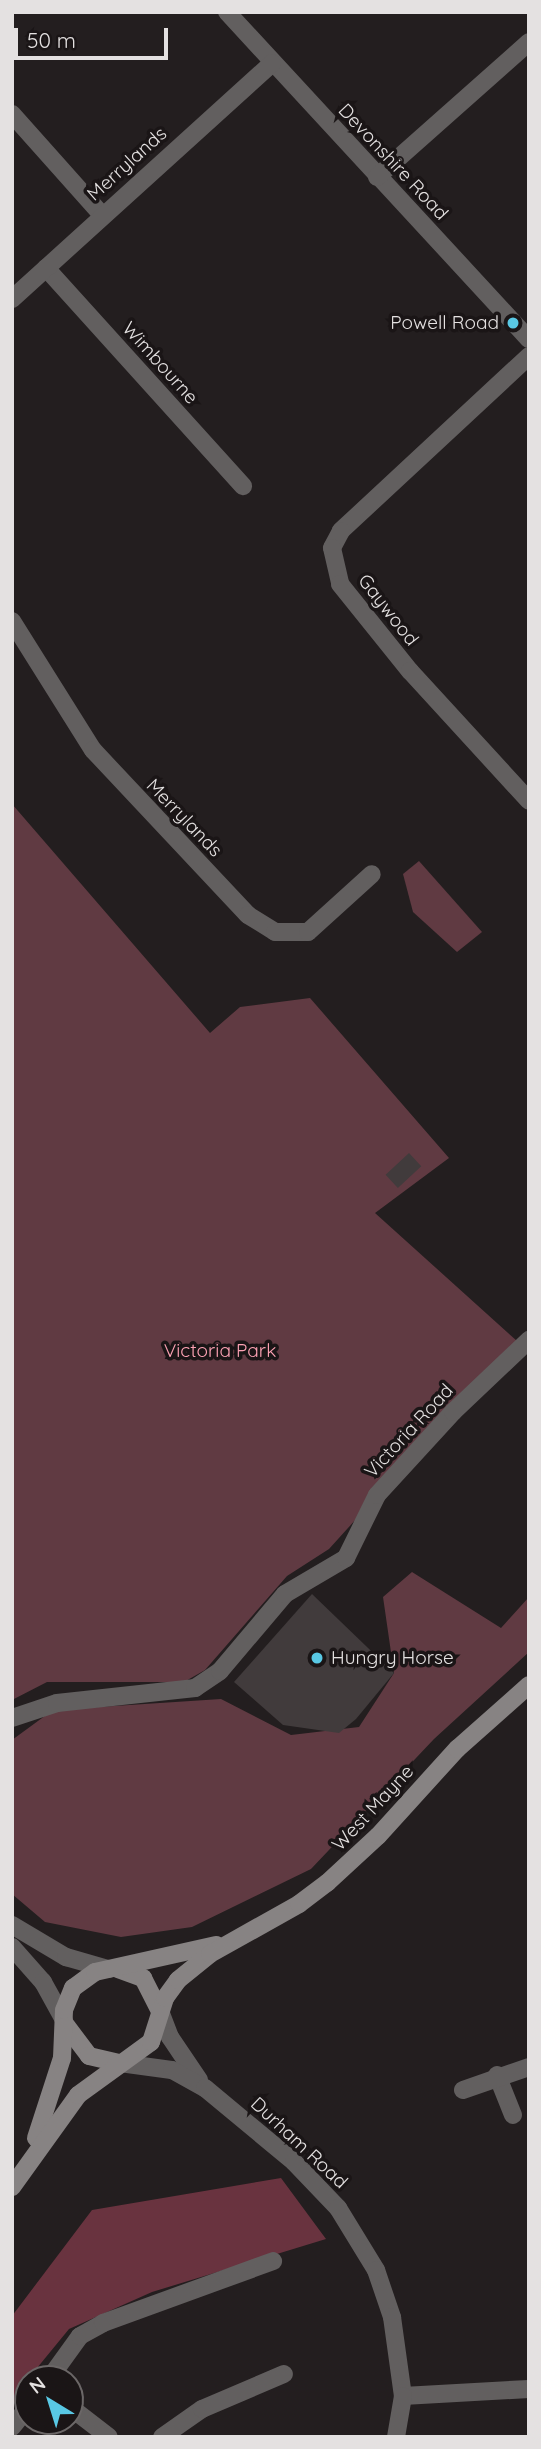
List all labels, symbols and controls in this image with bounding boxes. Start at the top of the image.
scale bar [18,14,172,58]
text: 50 m [27,27,76,53]
street label: Devonshire Road [333,99,453,225]
street label: Merrylands [83,122,171,206]
place label: Powell Road [390,312,499,334]
marker: Powell Road [505,315,521,331]
street label: Wimbourne [117,317,203,409]
street label: Gaywood [353,570,423,650]
street label: Merrylands [141,774,227,862]
park label: Victoria Park [164,1340,276,1362]
street label: Victoria Road [360,1379,458,1483]
place label: Hungry Horse [331,1647,454,1669]
marker: Hungry Horse [309,1650,325,1666]
street label: West Mayne [327,1760,419,1856]
street label: Durham Road [246,2092,352,2194]
north arrow [14,2365,84,2435]
text: N [24,2371,50,2399]

